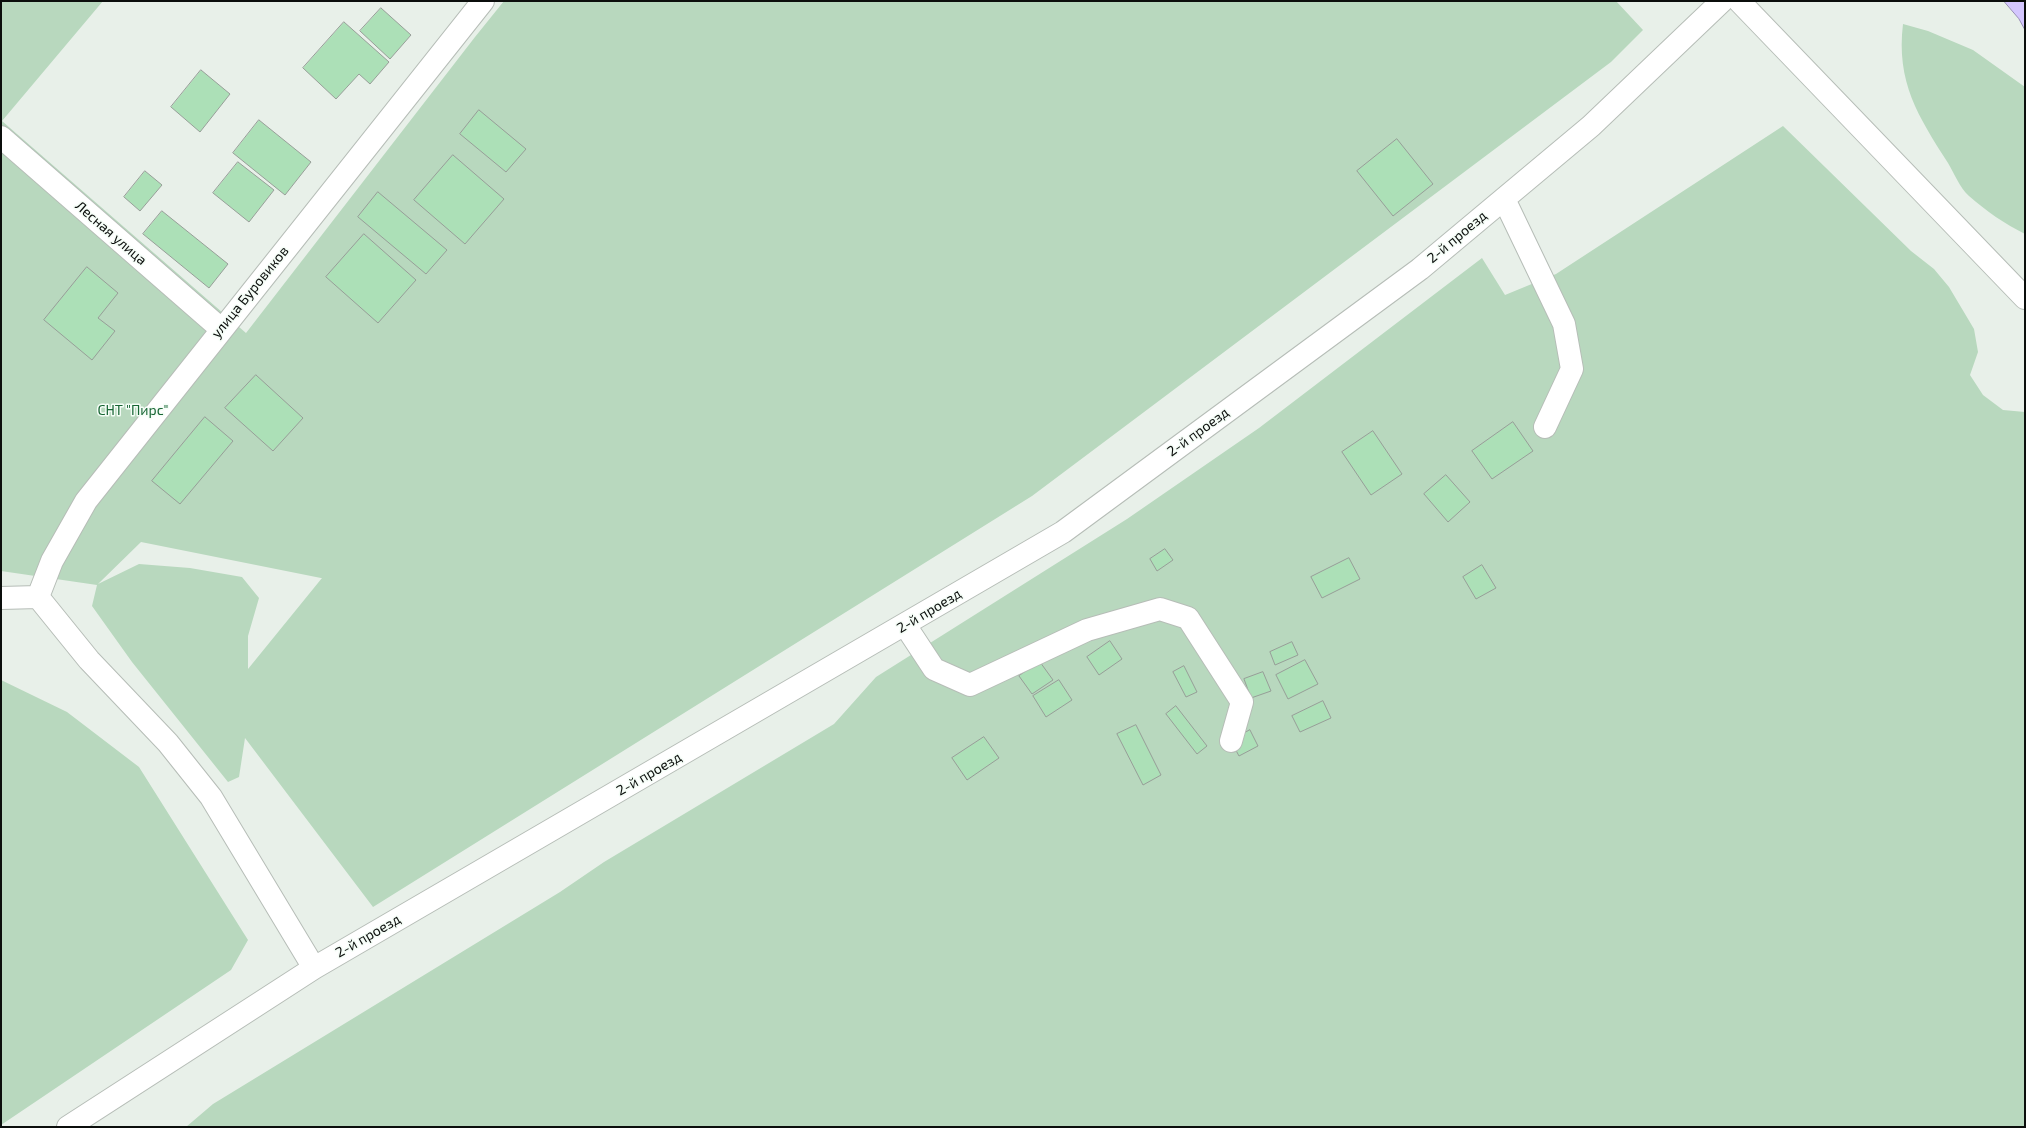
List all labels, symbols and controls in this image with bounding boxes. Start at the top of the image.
street label: Лесная улица [72,197,150,269]
street label: 2-й проезд [1424,207,1490,267]
street label: улица Буровиков [208,243,292,341]
park label: СНТ "Пирс" [97,402,169,418]
street label: 2-й проезд [1164,404,1232,460]
street label: 2-й проезд [894,585,964,637]
street label: 2-й проезд [613,749,685,799]
street label: 2-й проезд [332,911,404,961]

